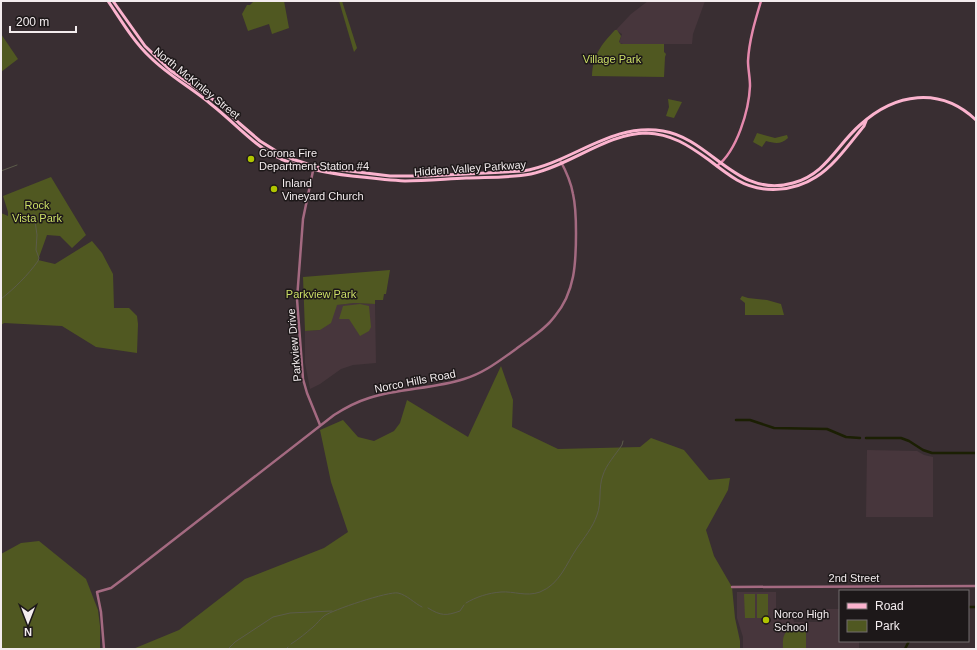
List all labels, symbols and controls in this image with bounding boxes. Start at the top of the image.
scale bar [10,8,76,34]
text: 200 m [16,15,49,29]
street label: North McKinley Street [152,45,242,121]
park label: Village Park [583,53,642,65]
place label: Corona Fire Department Station #4 [259,147,369,172]
marker: Corona Fire Department Station #4 [246,154,256,164]
street label: Hidden Valley Parkway [414,158,527,178]
place label: Inland Vineyard Church [282,177,364,202]
marker: Inland Vineyard Church [269,184,279,194]
park label: Rock Vista Park [12,199,62,224]
park label: Parkview Park [286,288,357,300]
street label: Parkview Drive [285,308,303,382]
street label: Norco Hills Road [373,367,457,395]
street label: 2nd Street [829,572,879,584]
legend [839,590,969,642]
text: Road [875,599,904,613]
north arrow [8,602,48,642]
place label: Norco High School [774,608,829,633]
marker: Norco High School [761,615,771,625]
text: Park [875,619,901,633]
text: N [24,626,32,638]

